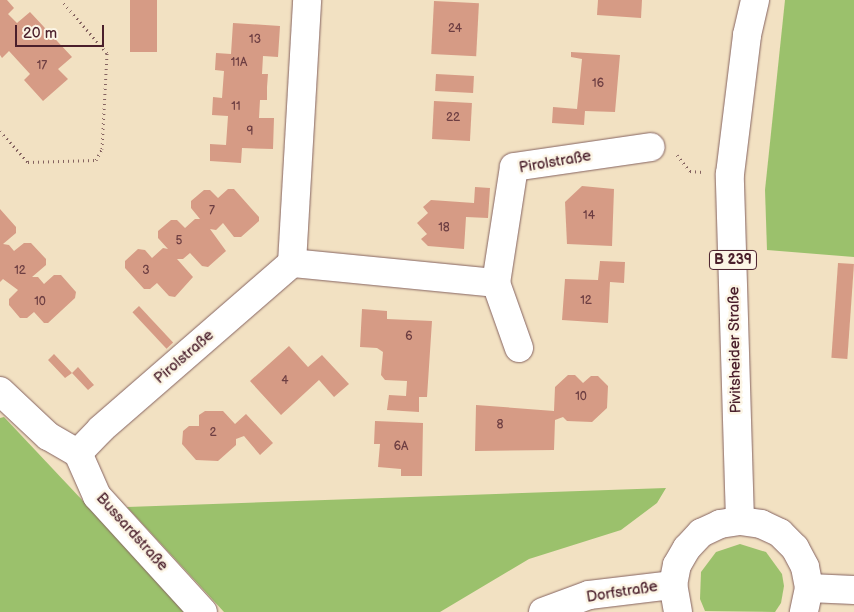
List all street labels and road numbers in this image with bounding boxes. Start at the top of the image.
street label: Pirolstraße [518,147,592,177]
road number: B 239 [708,248,758,272]
street label: Pivitsheider Straße [725,286,745,414]
street label: Pirolstraße [151,326,217,388]
street label: Bussardstraße [92,489,172,575]
street label: Dorfstraße [585,577,659,607]

